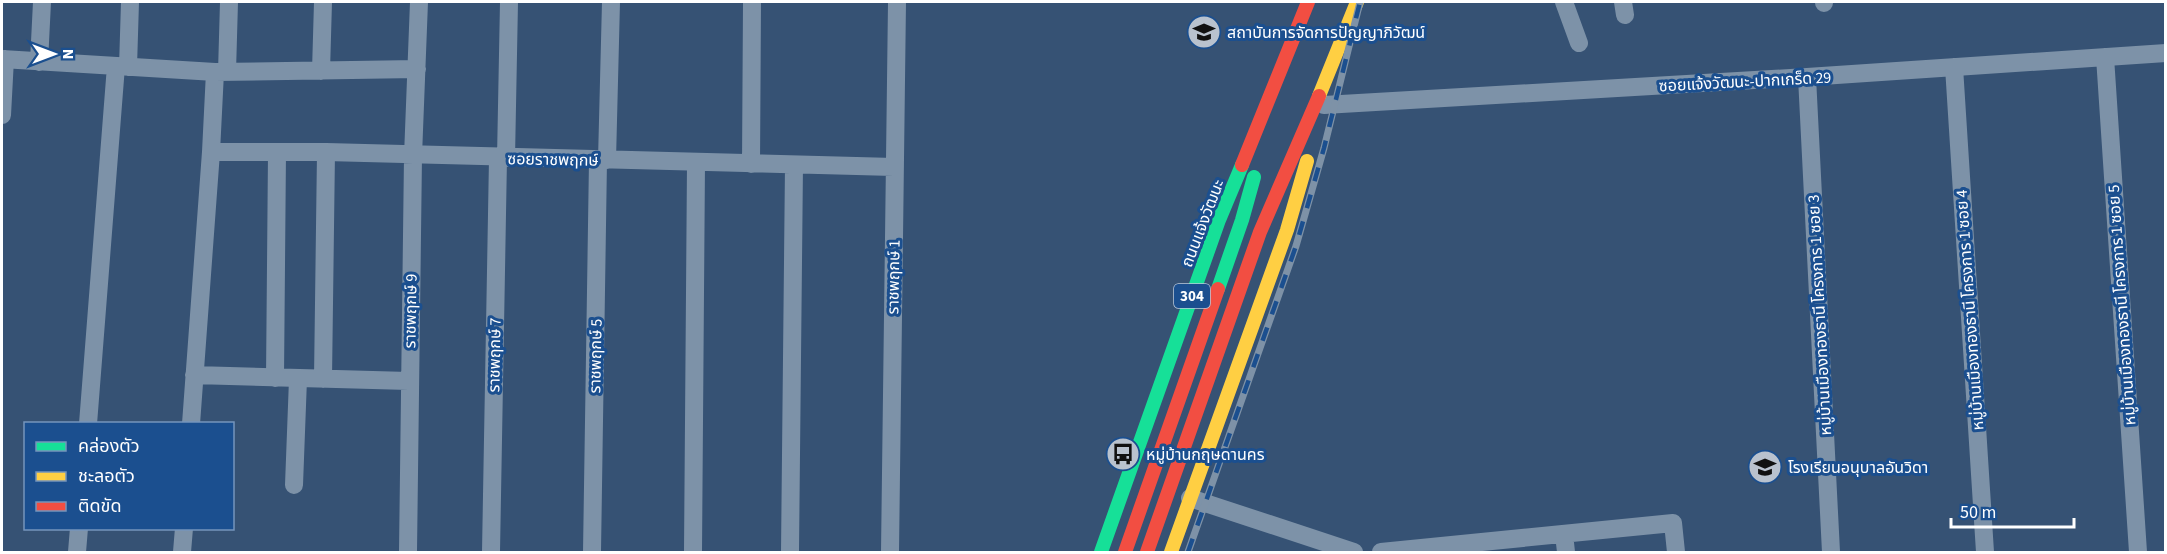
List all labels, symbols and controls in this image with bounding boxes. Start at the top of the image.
school or university icon: สถาบันการจัดการปัญญาภิวัฒน์ [1186,14,1222,50]
place label: สถาบันการจัดการปัญญาภิวัฒน์ [1227,22,1425,44]
north arrow [24,24,84,84]
text: N [57,49,79,59]
street label: ซอยแจ้งวัฒนะ-ปากเกร็ด 29 [1658,66,1832,98]
street label: ซอยราชพฤกษ์ [507,148,599,172]
street label: ถนนแจ้งวัฒนะ [1176,176,1230,270]
street label: หมู่บ้านเมืองทองธานี โครงการ 1 ซอย 5 [2103,184,2141,426]
street label: หมู่บ้านเมืองทองธานี โครงการ 1 ซอย 4 [1951,189,1989,431]
street label: หมู่บ้านเมืองทองธานี โครงการ 1 ซอย 3 [1803,194,1837,436]
street label: ราชพฤกษ์ 1 [882,239,906,315]
street label: ราชพฤกษ์ 9 [399,273,423,349]
road number: 304 [1174,284,1210,308]
street label: ราชพฤกษ์ 7 [483,317,507,393]
street label: ราชพฤกษ์ 5 [584,318,608,394]
legend [24,422,234,530]
text: คล่องตัว [78,434,140,459]
bus stop icon: หมู่บ้านกฤษดานคร [1105,436,1141,472]
place label: หมู่บ้านกฤษดานคร [1146,444,1265,466]
school or university icon: โรงเรียนอนุบาลอันวิดา [1747,449,1783,485]
place label: โรงเรียนอนุบาลอันวิดา [1788,457,1928,479]
text: ชะลอตัว [78,464,135,489]
scale bar [1951,491,2074,529]
text: ติดขัด [78,494,121,519]
text: 50 m [1960,500,1996,525]

